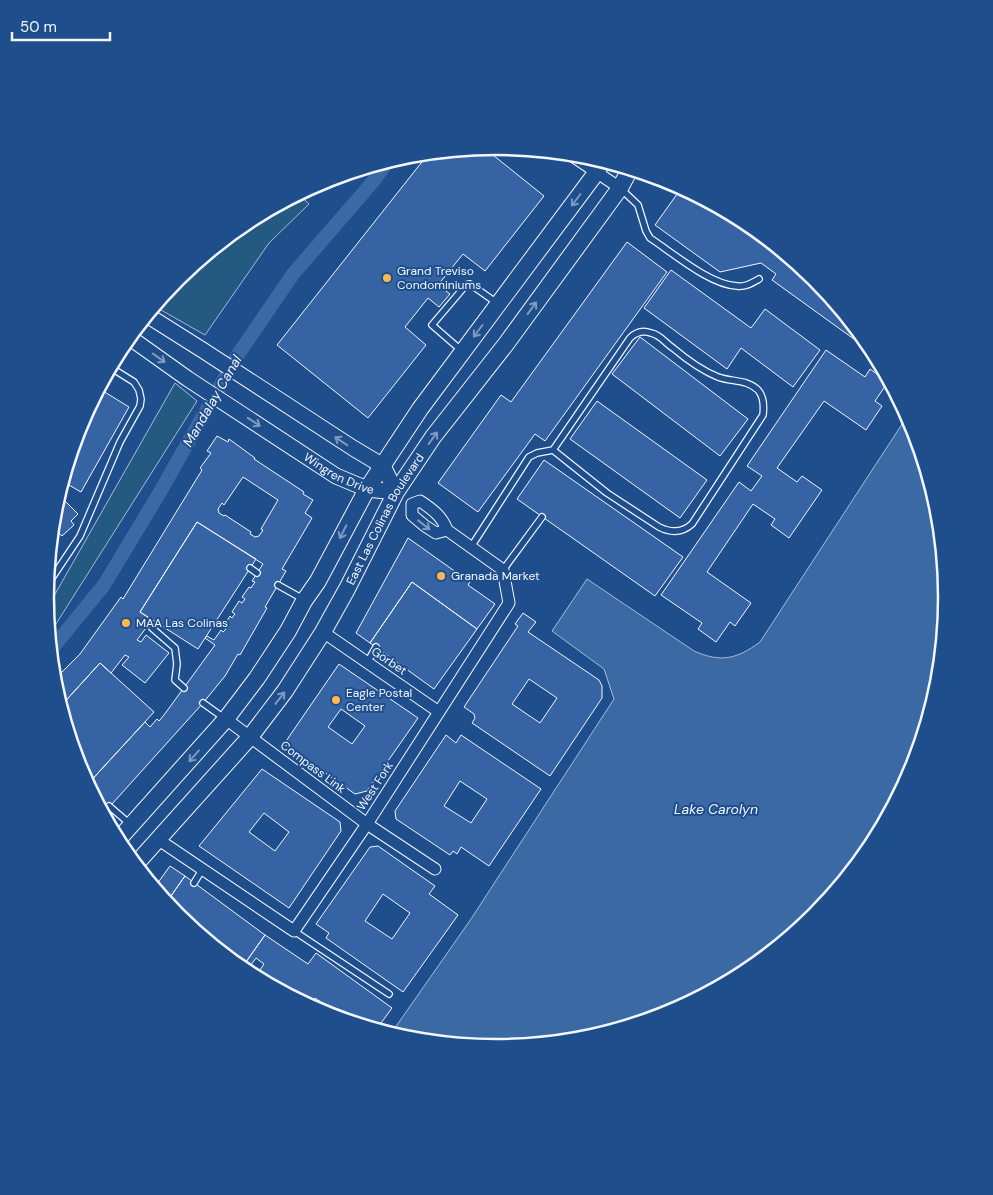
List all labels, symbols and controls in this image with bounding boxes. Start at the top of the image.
scale bar [12,10,110,42]
text: 50 m [20,17,57,37]
one-way arrow [570,193,581,206]
place label: Grand Treviso Condominiums [397,263,481,293]
marker: Grand Treviso Condominiums [381,272,393,284]
one-way arrow [527,301,537,315]
one-way arrow [473,324,484,337]
water label: Mandalay Canal [178,351,246,450]
one-way arrow [152,353,166,363]
one-way arrow [246,418,260,428]
one-way arrow [428,431,438,445]
one-way arrow [334,436,348,446]
street label: Wingren Drive [300,449,375,498]
street label: East Las Colinas Boulevard [342,450,428,587]
one-way arrow [417,519,430,530]
one-way arrow [338,524,348,539]
place label: Granada Market [451,568,540,584]
marker: Granada Market [435,570,447,582]
place label: MAA Las Colinas [136,615,228,631]
marker: MAA Las Colinas [120,617,132,629]
street label: Gorbet [368,643,410,679]
place label: Eagle Postal Center [346,685,412,715]
one-way arrow [274,692,285,705]
marker: Eagle Postal Center [330,694,342,706]
street label: Compass Link [277,737,349,797]
one-way arrow [188,749,200,762]
street label: West Fork [353,758,397,814]
water label: Lake Carolyn [674,800,758,818]

